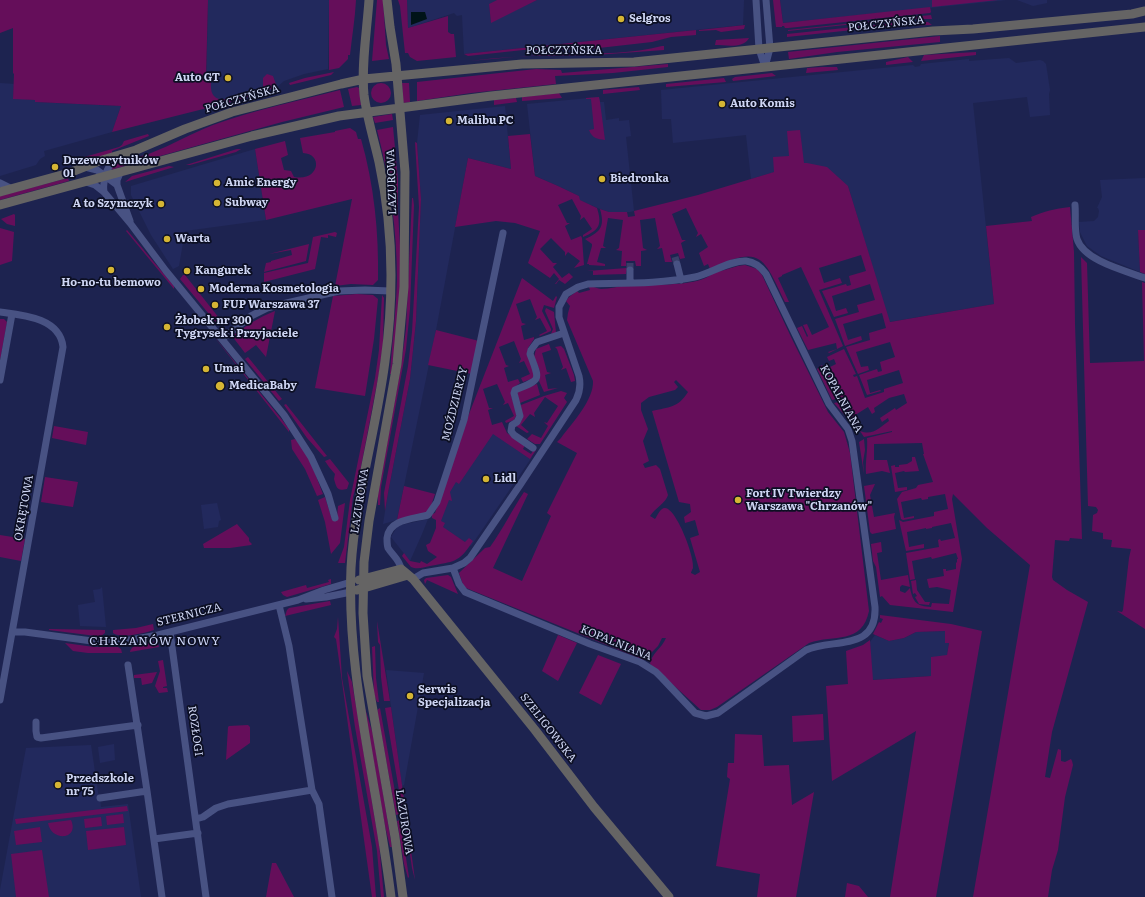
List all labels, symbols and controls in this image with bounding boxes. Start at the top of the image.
place label: Selgros [629,12,671,26]
street label: POŁCZYŃSKA [847,13,925,35]
marker: Selgros [616,14,626,24]
street label: POŁCZYŃSKA [526,44,602,58]
place label: Auto GT [175,71,220,85]
marker: Auto GT [223,73,233,83]
street label: POŁCZYŃSKA [203,82,281,116]
place label: Auto Komis [730,97,795,111]
marker: Auto Komis [717,99,727,109]
place label: Malibu PC [457,114,514,128]
marker: Malibu PC [444,116,454,126]
street label: LAZUROWA [384,149,400,215]
place label: Drzeworytników 01 [63,154,159,180]
marker: Drzeworytników 01 [50,162,60,172]
place label: Biedronka [610,172,669,186]
marker: Biedronka [597,174,607,184]
place label: Amic Energy [225,176,297,190]
marker: Amic Energy [212,178,222,188]
place label: Subway [225,196,268,210]
place label: A to Szymczyk [73,197,153,211]
marker: Subway [212,198,222,208]
marker: A to Szymczyk [156,199,166,209]
place label: Warta [175,232,210,246]
marker: Warta [162,234,172,244]
place label: Kangurek [195,264,251,278]
marker: Ho-no-tu bemowo [106,265,116,275]
marker: Kangurek [182,266,192,276]
place label: Ho-no-tu bemowo [61,276,161,290]
place label: Moderna Kosmetologia [209,282,339,296]
marker: Moderna Kosmetologia [196,284,206,294]
place label: FUP Warszawa 37 [223,298,319,312]
marker: FUP Warszawa 37 [210,300,220,310]
place label: Żłobek nr 300 Tygrysek i Przyjaciele [175,314,298,340]
marker: Żłobek nr 300 Tygrysek i Przyjaciele [162,322,172,332]
place label: Umai [214,362,244,376]
street label: KOPALNIANA [817,363,865,435]
marker: Umai [201,364,211,374]
street label: MOŹDZIERZY [439,365,471,443]
place label: MedicaBaby [229,379,297,393]
marker: MedicaBaby [214,380,226,392]
street label: LAZUROWA [348,467,372,535]
place label: Lidl [494,472,516,486]
street label: OKRĘTOWA [12,474,36,542]
marker: Lidl [481,474,491,484]
place label: Fort IV Twierdzy Warszawa "Chrzanów" [746,487,872,513]
marker: Fort IV Twierdzy Warszawa "Chrzanów" [733,495,743,505]
street label: STERNICZA [155,601,223,629]
street label: KOPALNIANA [578,623,654,663]
district label: CHRZANÓW NOWY [89,634,221,648]
place label: Serwis Specjalizacja [418,683,490,709]
marker: Serwis Specjalizacja [405,691,415,701]
street label: SZELIGOWSKA [517,691,579,765]
street label: ROZŁOGI [185,705,205,757]
place label: Przedszkole nr 75 [66,772,134,798]
marker: Przedszkole nr 75 [53,780,63,790]
street label: LAZUROWA [392,788,416,856]

